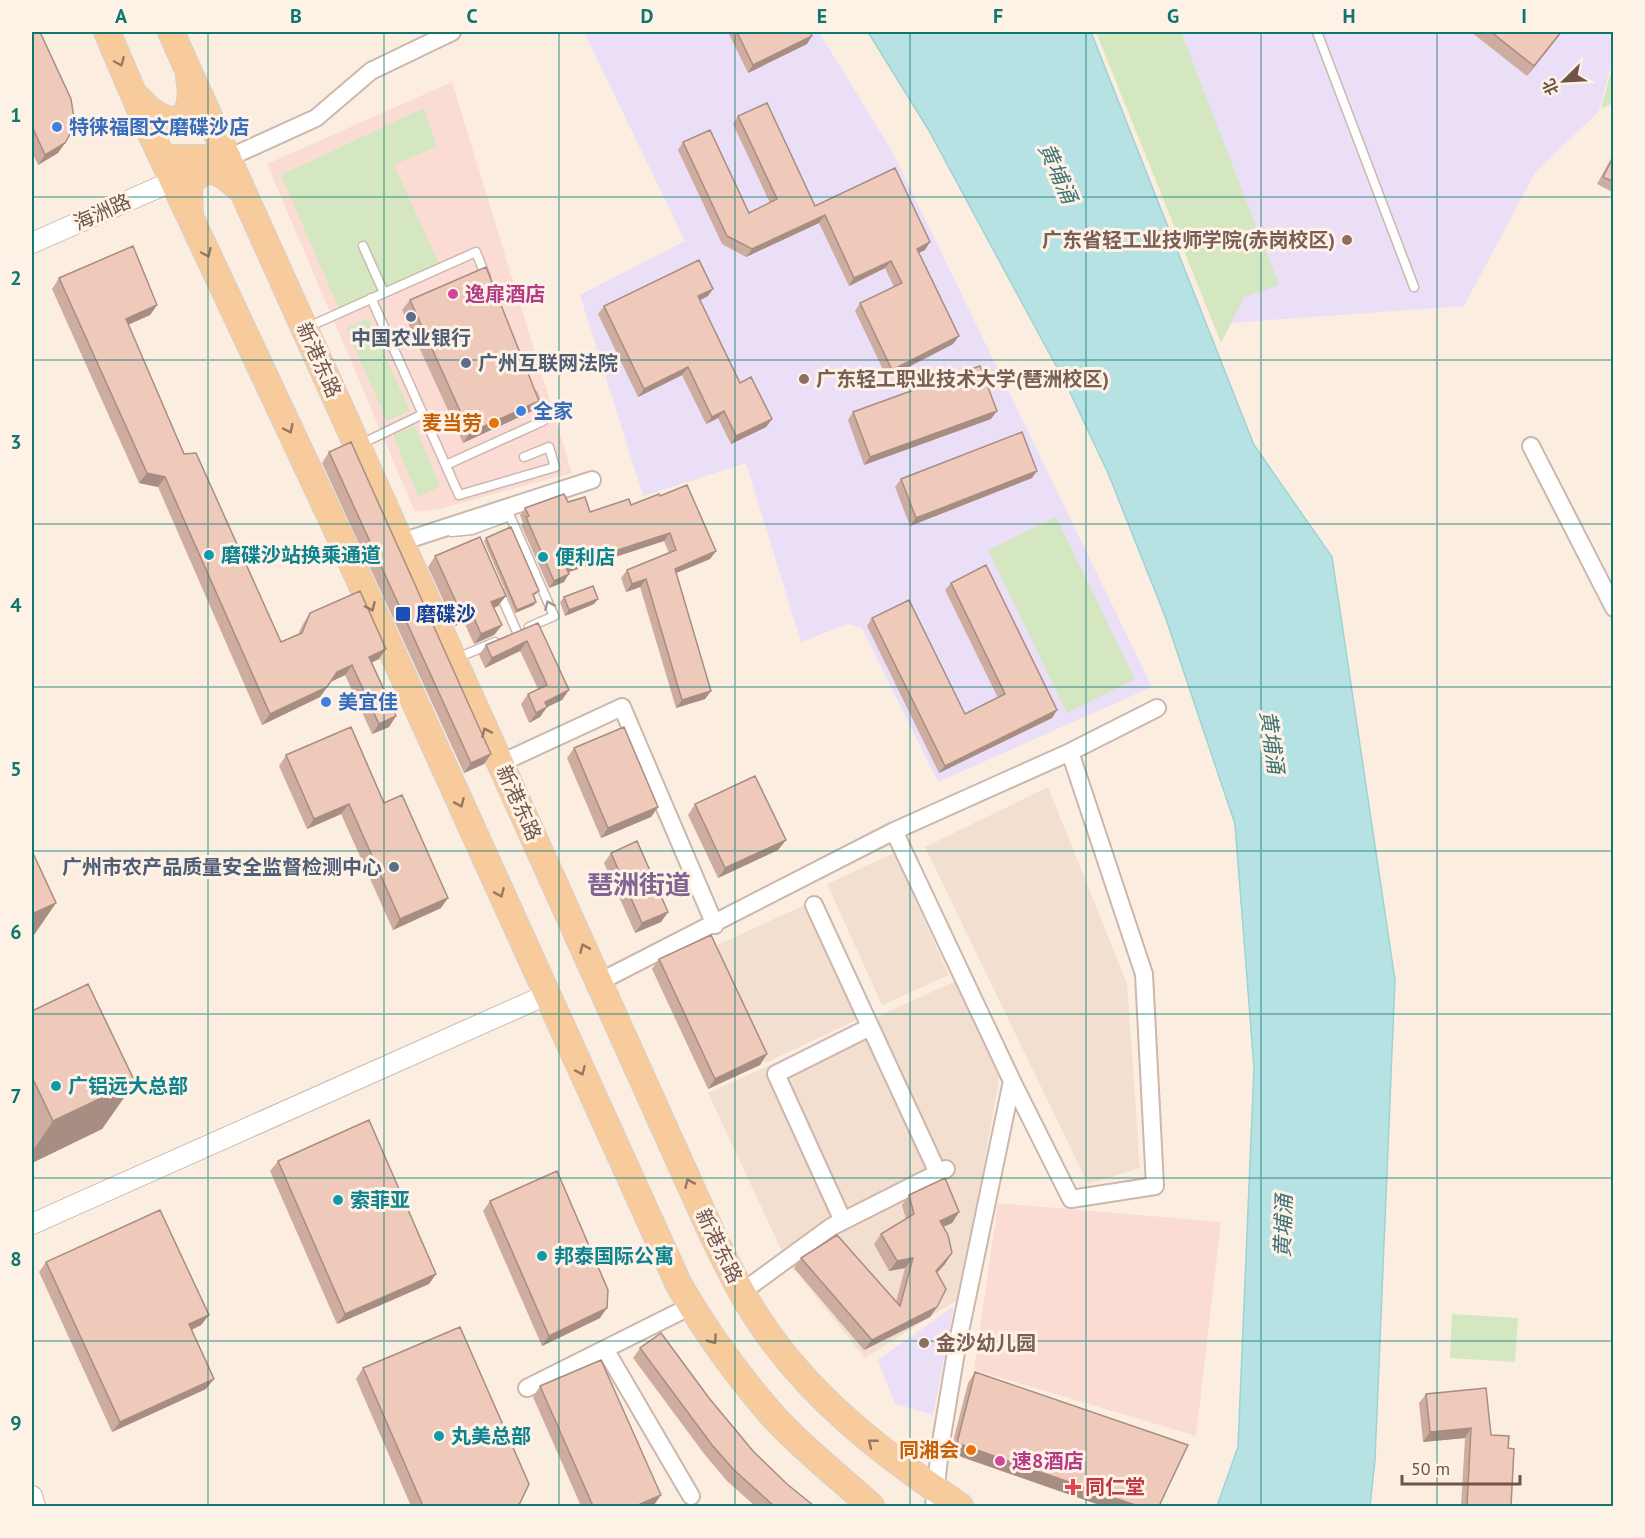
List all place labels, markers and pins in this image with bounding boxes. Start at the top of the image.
place label: 特徕福图文磨碟沙店 [69,114,249,140]
marker: 特徕福图文磨碟沙店 [50,120,64,134]
place label: 广东省轻工业技师学院(赤岗校区) [1042,227,1335,253]
marker: 广东省轻工业技师学院(赤岗校区) [1340,233,1354,247]
place label: 逸扉酒店 [465,281,545,307]
marker: 逸扉酒店 [446,287,460,301]
marker: 中国农业银行 [404,310,418,324]
place label: 中国农业银行 [351,325,471,351]
place label: 广州互联网法院 [478,350,618,376]
marker: 广州互联网法院 [459,356,473,370]
place label: 广东轻工职业技术大学(琶洲校区) [816,366,1109,392]
marker: 广东轻工职业技术大学(琶洲校区) [797,372,811,386]
place label: 全家 [533,398,573,424]
marker: 全家 [514,404,528,418]
place label: 麦当劳 [422,410,482,436]
marker: 麦当劳 [487,416,501,430]
place label: 磨碟沙站换乘通道 [221,542,381,568]
place label: 便利店 [555,544,615,570]
marker: 磨碟沙站换乘通道 [202,548,216,562]
marker: 便利店 [536,550,550,564]
place label: 磨碟沙 [416,601,476,627]
marker: 磨碟沙 [394,605,412,623]
place label: 美宜佳 [338,689,398,715]
marker: 美宜佳 [319,695,333,709]
place label: 广州市农产品质量安全监督检测中心 [62,854,382,880]
marker: 广州市农产品质量安全监督检测中心 [387,860,401,874]
place label: 广铝远大总部 [68,1073,188,1099]
marker: 广铝远大总部 [49,1079,63,1093]
place label: 索菲亚 [350,1187,410,1213]
marker: 索菲亚 [331,1193,345,1207]
place label: 邦泰国际公寓 [554,1243,674,1269]
marker: 邦泰国际公寓 [535,1249,549,1263]
place label: 金沙幼儿园 [936,1330,1036,1356]
marker: 金沙幼儿园 [917,1336,931,1350]
place label: 丸美总部 [451,1423,531,1449]
marker: 丸美总部 [432,1429,446,1443]
place label: 同湘会 [899,1437,959,1463]
marker: 同湘会 [964,1443,978,1457]
place label: 速8酒店 [1012,1448,1083,1474]
marker: 速8酒店 [993,1454,1007,1468]
place label: 同仁堂 [1085,1474,1145,1500]
marker: 同仁堂 [1066,1480,1080,1494]

